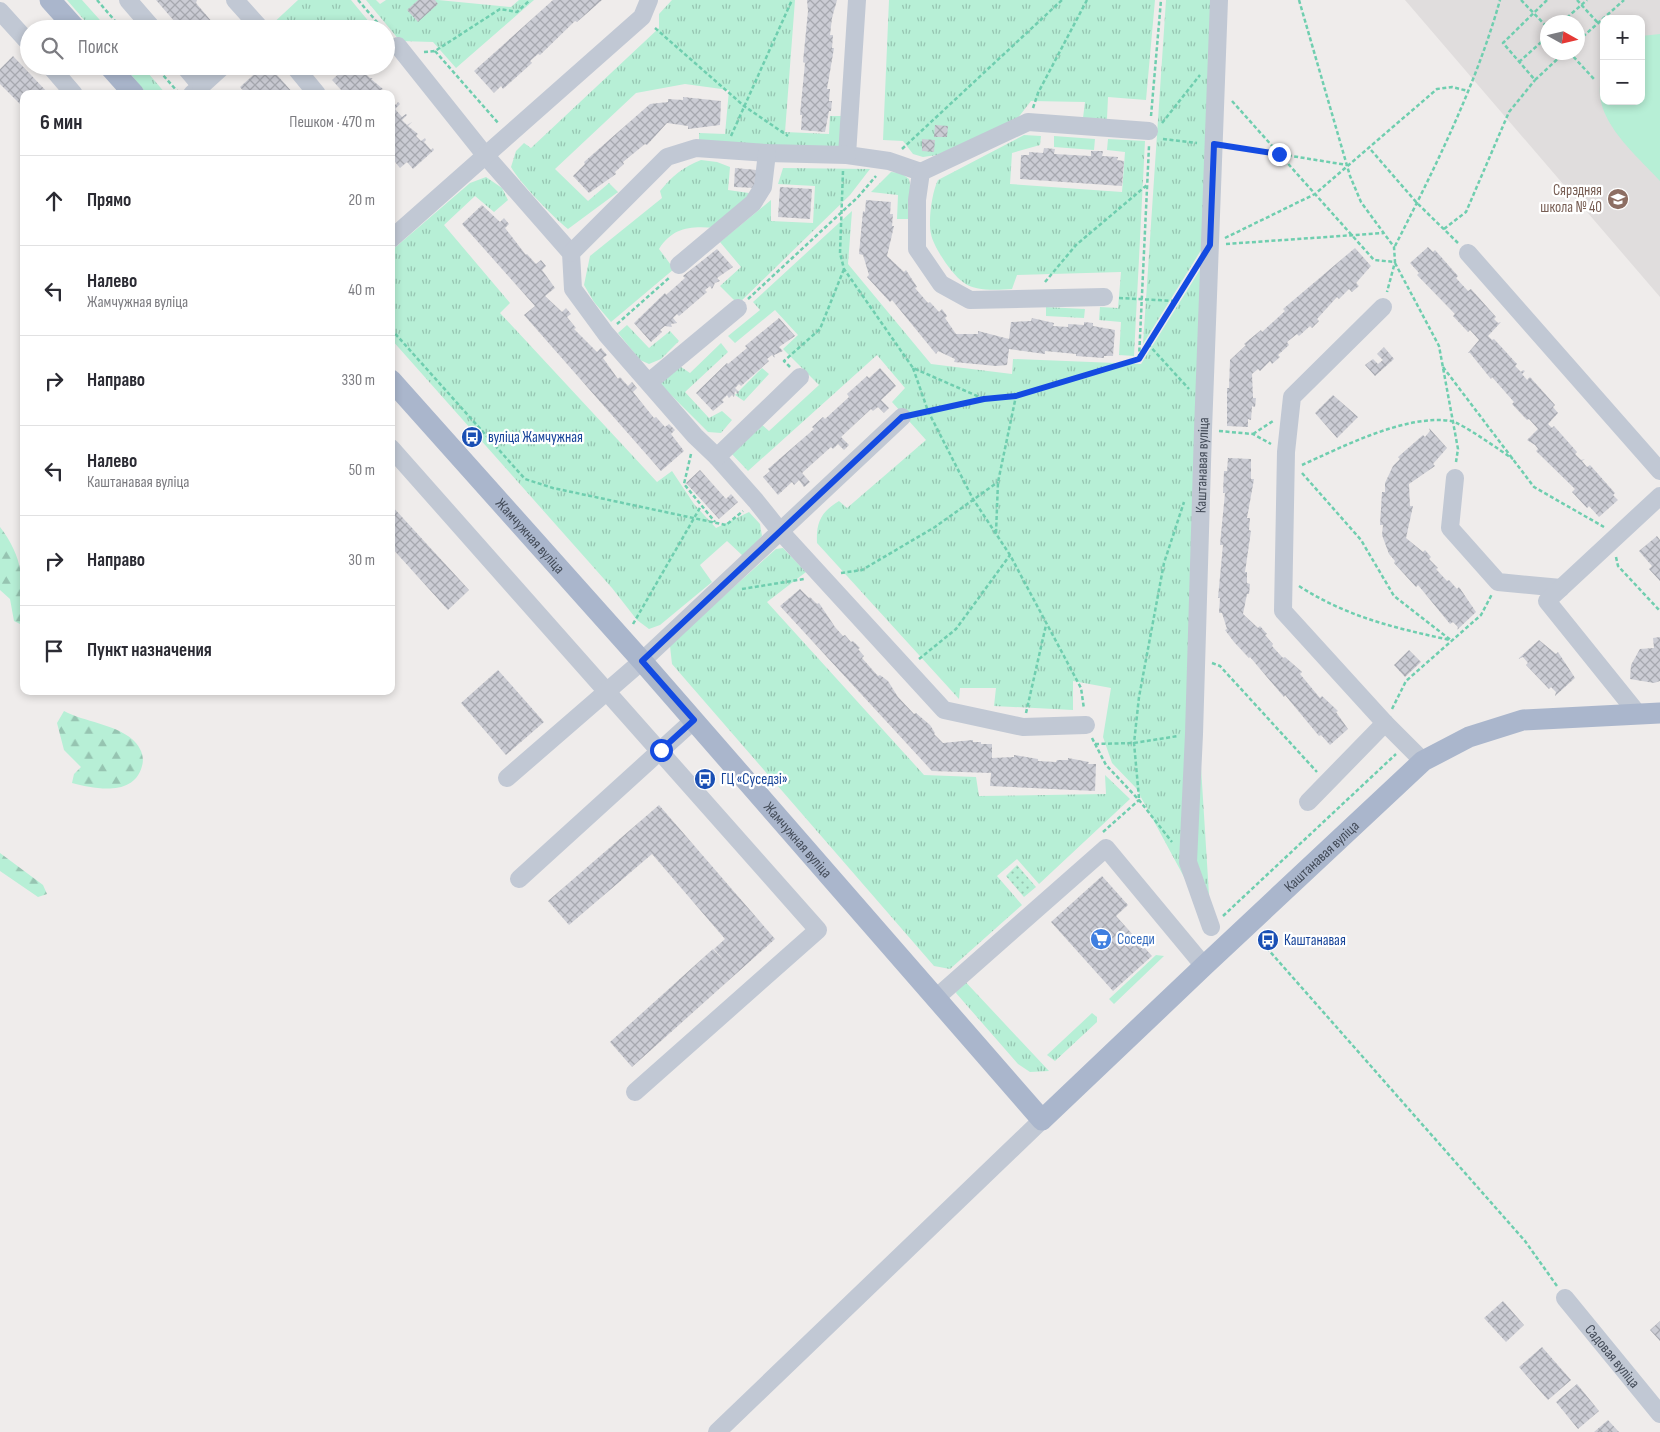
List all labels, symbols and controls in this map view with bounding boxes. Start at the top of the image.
north arrow [1540,15,1585,60]
map controls [1600,15,1645,105]
button: + [1600,15,1645,60]
search box [20,20,395,75]
icon: search [38,34,66,62]
text: Поиск [78,36,118,59]
button: − [1600,60,1645,105]
text: 6 мин [40,110,82,135]
text: Пешком · 470 m [289,113,375,132]
route end [1268,143,1291,166]
place label: Сярэдняя школа № 40 [1540,181,1602,217]
icon: ahead [40,187,68,215]
school or university icon: Сярэдняя школа № 40 [1606,187,1630,211]
text: Прямо [87,189,131,212]
text: 20 m [348,191,375,210]
text: Налево [87,270,137,293]
icon: left [40,277,68,305]
text: 40 m [348,281,375,300]
text: Жамчужная вуліца [87,293,188,312]
icon: right [40,367,68,395]
text: Направо [87,369,145,392]
text: 330 m [342,371,375,390]
street label: Каштанавая вуліца [1191,417,1213,513]
bus stop icon: вуліца Жамчужная [460,425,484,449]
place label: вуліца Жамчужная [488,428,583,447]
text: Налево [87,450,137,473]
icon: left [40,457,68,485]
text: 50 m [349,461,375,480]
text: Каштанавая вуліца [87,473,189,492]
street label: Жамчужная вуліца [492,494,569,578]
icon: right [40,547,68,575]
text: Направо [87,549,145,572]
text: 30 m [348,551,375,570]
icon: arrive [40,637,68,665]
text: Пункт назначения [87,639,212,662]
route start [650,739,673,762]
bus stop icon: ГЦ «Суседзі» [693,767,717,791]
place label: ГЦ «Суседзі» [721,770,788,789]
street label: Жамчужная вуліца [759,798,836,882]
street label: Каштанавая вуліца [1280,816,1363,896]
supermarket icon: Соседи [1089,927,1113,951]
bus stop icon: Каштанавая [1256,928,1280,952]
place label: Соседи [1117,930,1155,949]
place label: Каштанавая [1284,931,1346,950]
street label: Садовая вуліца [1581,1320,1644,1392]

